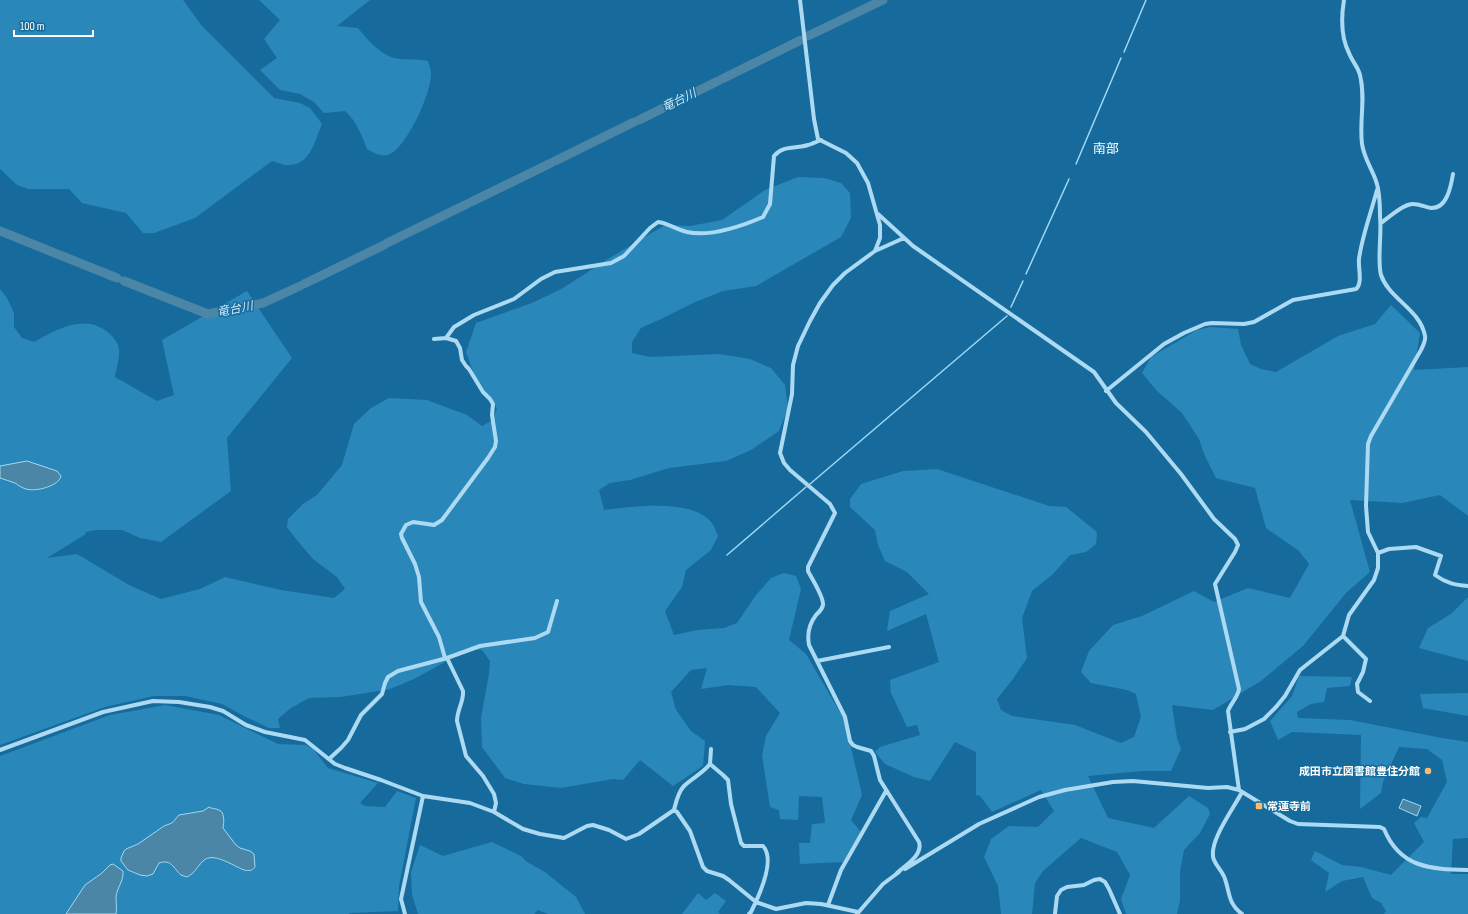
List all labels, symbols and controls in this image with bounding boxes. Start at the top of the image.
scale bar [14,12,93,38]
text: 100 m [20,19,45,34]
water label: 竜台川 [660,85,700,115]
district label: 南部 [1093,141,1119,157]
water label: 竜台川 [216,298,256,320]
place label: 成田市立図書館豊住分館 [1299,765,1420,778]
marker: 成田市立図書館豊住分館 [1423,766,1433,776]
place label: 常蓮寺前 [1267,800,1311,813]
marker: 常蓮寺前 [1254,801,1264,811]

